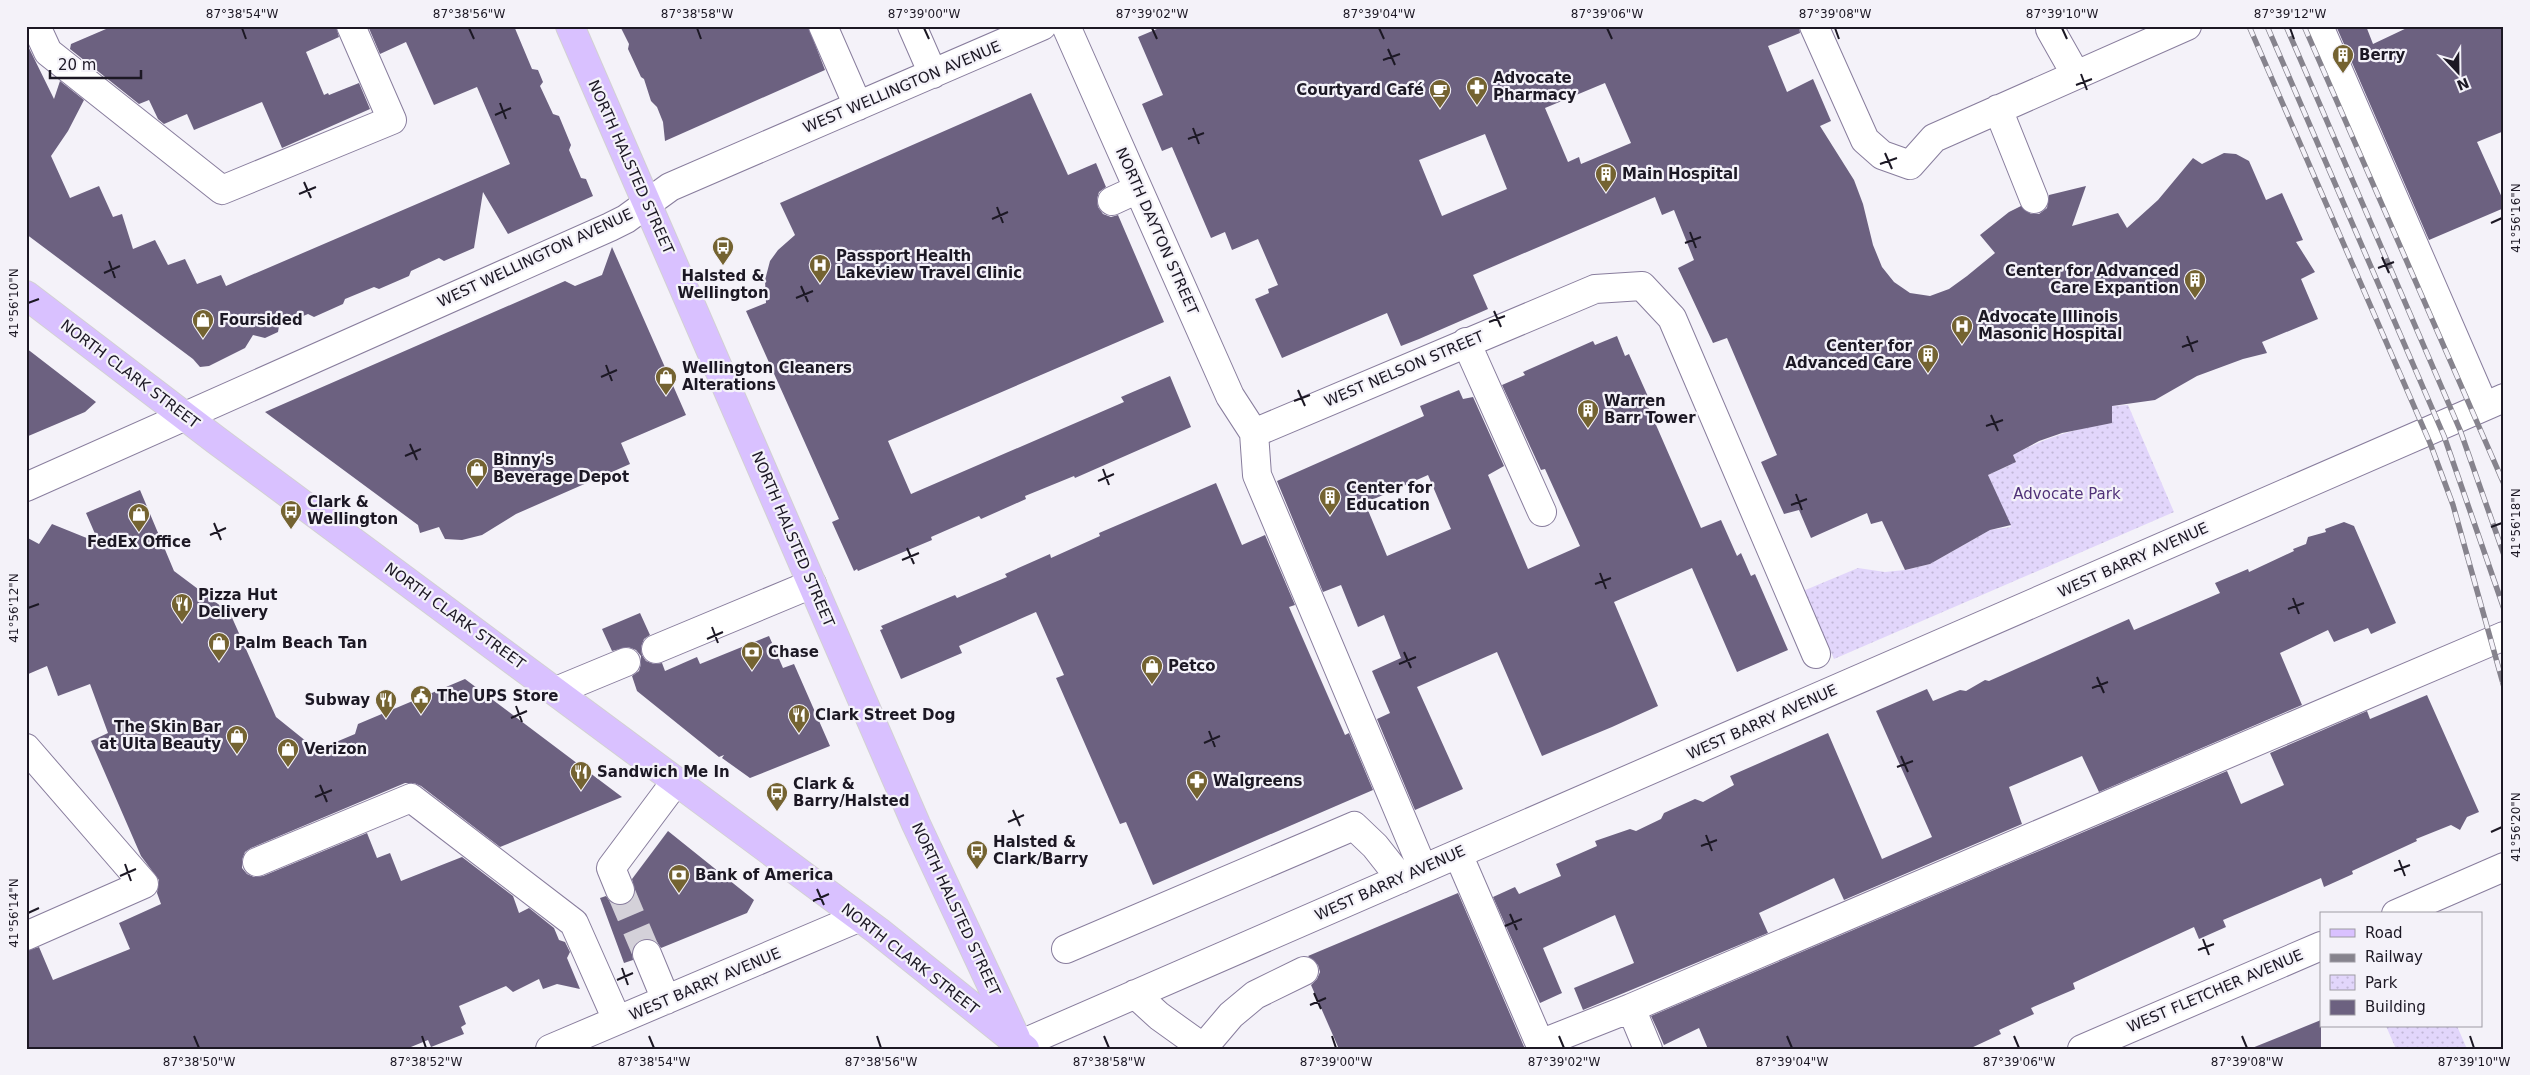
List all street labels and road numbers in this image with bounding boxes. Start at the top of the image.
street label: WEST WELLINGTON AVENUE [800,37,1004,137]
street label: NORTH HALSTED STREET [584,77,678,258]
street label: NORTH DAYTON STREET [1112,145,1202,318]
street label: WEST WELLINGTON AVENUE [435,205,635,311]
street label: NORTH CLARK STREET [57,316,204,433]
street label: WEST NELSON STREET [1322,327,1487,411]
street label: NORTH HALSTED STREET [748,448,839,630]
street label: WEST BARRY AVENUE [2055,519,2211,601]
street label: NORTH CLARK STREET [381,559,529,674]
street label: WEST BARRY AVENUE [1684,681,1840,763]
street label: NORTH HALSTED STREET [908,819,1004,999]
street label: WEST BARRY AVENUE [1312,842,1468,924]
street label: NORTH CLARK STREET [838,900,983,1019]
street label: WEST BARRY AVENUE [627,944,783,1024]
street label: WEST FLETCHER AVENUE [2124,946,2306,1036]

